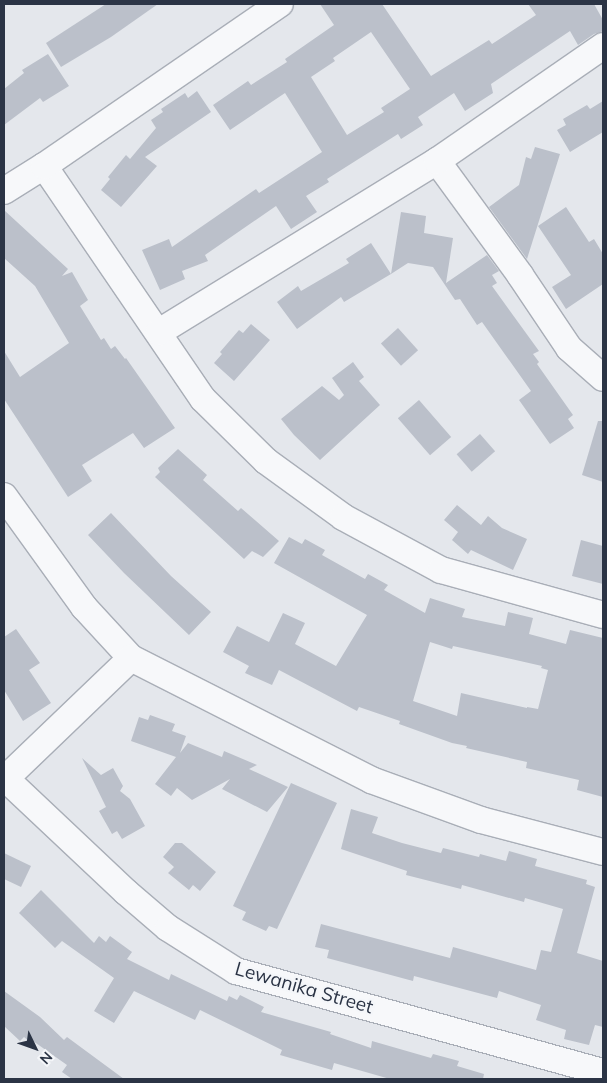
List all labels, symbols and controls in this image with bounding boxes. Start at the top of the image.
street label: Lewanika Street [232,957,376,1019]
north arrow [10,1023,60,1073]
text: N [36,1048,56,1068]

